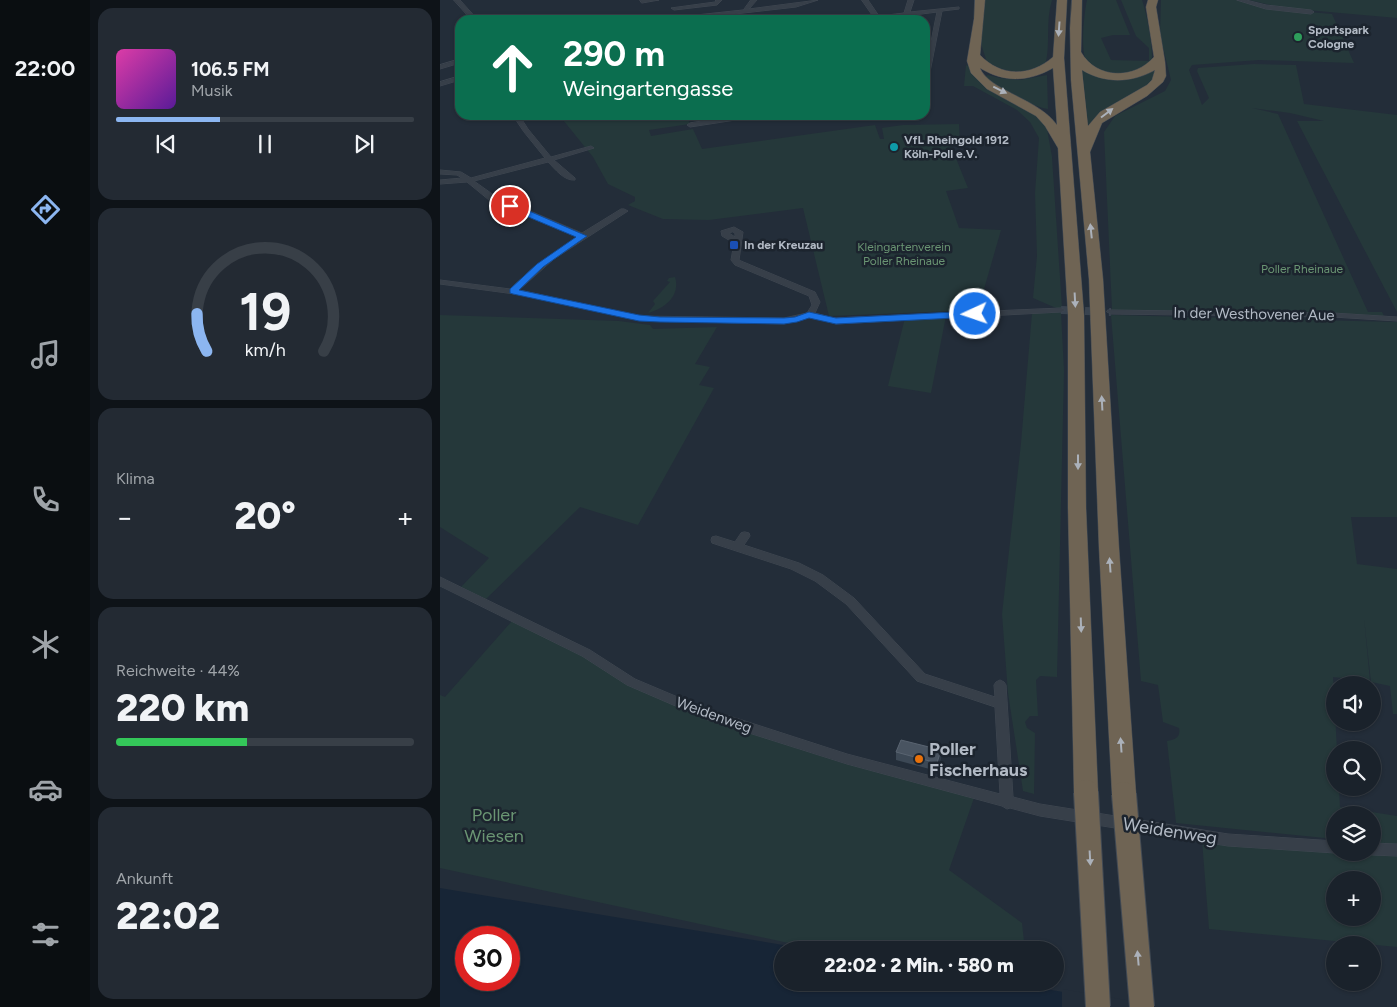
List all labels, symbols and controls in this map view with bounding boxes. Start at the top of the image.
one-way arrow [1055,21,1063,37]
place label: Sportspark Cologne [1308,23,1370,51]
marker: Sportspark Cologne [1292,31,1304,43]
text: 290 m [563,33,665,75]
icon: ahead [480,35,545,100]
text: 22:00 [15,55,75,82]
text: 106.5 FM [191,58,269,81]
text: Weingartengasse [563,75,733,102]
text: Musik [191,81,232,100]
one-way arrow [993,87,1007,95]
one-way arrow [1100,108,1114,118]
icon: previous [152,130,180,158]
icon: pause [251,130,279,158]
icon: next [350,130,378,158]
place label: VfL Rheingold 1912 Köln-Poll e.V. [904,133,1009,161]
marker: VfL Rheingold 1912 Köln-Poll e.V. [888,141,900,153]
pin [489,185,531,227]
icon: directions [28,192,63,227]
icon: arrive [496,192,524,220]
one-way arrow [1087,222,1095,238]
place label: In der Kreuzau [744,238,823,252]
marker: In der Kreuzau [728,239,740,251]
park label: Kleingartenverein Poller Rheinaue [857,240,951,268]
park label: Poller Rheinaue [1261,262,1344,276]
text: 19 [239,281,291,343]
position arrow [948,287,1000,339]
one-way arrow [1071,292,1079,308]
street label: In der Westhovener Aue [1173,304,1335,324]
icon: music [28,337,63,372]
text: km/h [245,339,285,360]
one-way arrow [1098,395,1106,411]
one-way arrow [1073,454,1081,470]
text: Klima [116,469,155,488]
icon: phone [28,482,63,517]
text: 20° [234,493,296,539]
text: − [116,500,133,534]
text: + [397,500,414,534]
one-way arrow [1105,557,1113,573]
one-way arrow [1077,617,1085,633]
icon: climate [28,627,63,662]
text: Reichweite · 44% [116,661,240,680]
map controls [1326,676,1381,991]
button: sound [1326,676,1381,731]
text: 220 km [116,685,249,731]
street label: Weidenweg [674,693,754,737]
one-way arrow [1117,737,1125,753]
place label: Poller Fischerhaus [929,738,1028,781]
button: search [1326,741,1381,796]
marker: Poller Fischerhaus [913,753,925,765]
icon: car [28,772,63,807]
park label: Poller Wiesen [464,804,524,847]
button: layers [1326,806,1381,861]
street label: Weidenweg [1121,813,1219,849]
one-way arrow [1087,850,1095,866]
text: Ankunft [116,869,173,888]
button: + [1326,871,1381,926]
text: 22:02 [116,893,220,939]
icon: filters [28,917,63,952]
speed limit sign: 30 [455,926,520,991]
button: − [1326,936,1381,991]
one-way arrow [1134,950,1142,966]
text: 22:02 · 2 Min. · 580 m [824,954,1014,977]

